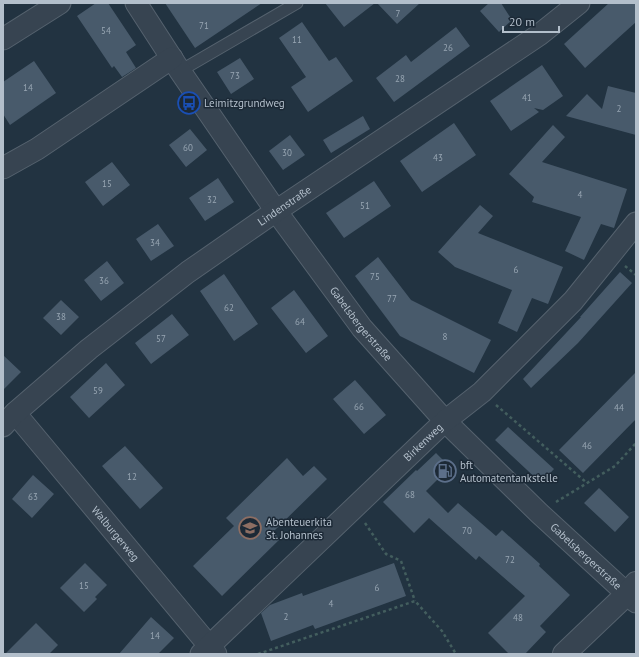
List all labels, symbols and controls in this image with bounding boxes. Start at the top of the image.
house number: 7 [396,8,401,19]
scale bar [503,8,559,34]
text: 20 m [509,14,535,29]
house number: 71 [199,20,209,31]
house number: 54 [101,25,111,36]
house number: 11 [292,34,302,45]
house number: 26 [443,42,453,53]
house number: 73 [230,70,240,81]
house number: 28 [395,73,405,84]
house number: 14 [23,82,33,93]
bus stop icon: Leimitzgrundweg [176,90,202,116]
house number: 41 [522,92,532,103]
place label: Leimitzgrundweg [204,96,285,110]
house number: 2 [617,103,622,114]
house number: 60 [183,142,193,153]
house number: 30 [282,147,292,158]
house number: 43 [433,152,443,163]
house number: 15 [102,178,112,189]
street label: Lindenstraße [255,182,314,229]
house number: 4 [578,189,583,200]
house number: 32 [207,194,217,205]
house number: 51 [360,200,370,211]
house number: 34 [150,237,160,248]
house number: 6 [514,264,519,275]
house number: 75 [370,271,380,282]
house number: 36 [99,275,109,286]
street label: Gabelsbergerstraße [327,284,395,364]
house number: 77 [387,293,397,304]
house number: 62 [224,302,234,313]
house number: 38 [56,311,66,322]
house number: 64 [295,316,305,327]
house number: 8 [443,331,448,342]
house number: 57 [156,333,166,344]
house number: 59 [93,385,103,396]
house number: 66 [354,401,364,412]
house number: 44 [614,402,624,413]
street label: Birkenweg [400,420,446,464]
house number: 46 [582,440,592,451]
fuel station icon: bft Automatentankstelle [432,458,458,484]
place label: bft Automatentankstelle [460,458,558,485]
house number: 12 [127,471,137,482]
house number: 68 [405,489,415,500]
house number: 63 [28,491,38,502]
street label: Walburgerweg [89,503,143,564]
school or university icon: Abenteuerkita St. Johannes [237,515,263,541]
place label: Abenteuerkita St. Johannes [266,515,332,542]
street label: Gabelsbergerstraße [547,520,625,593]
house number: 70 [462,525,472,536]
house number: 72 [505,554,515,565]
house number: 15 [79,580,89,591]
house number: 6 [375,582,380,593]
house number: 4 [329,598,334,609]
house number: 2 [284,611,289,622]
house number: 48 [513,612,523,623]
house number: 14 [150,630,160,641]

